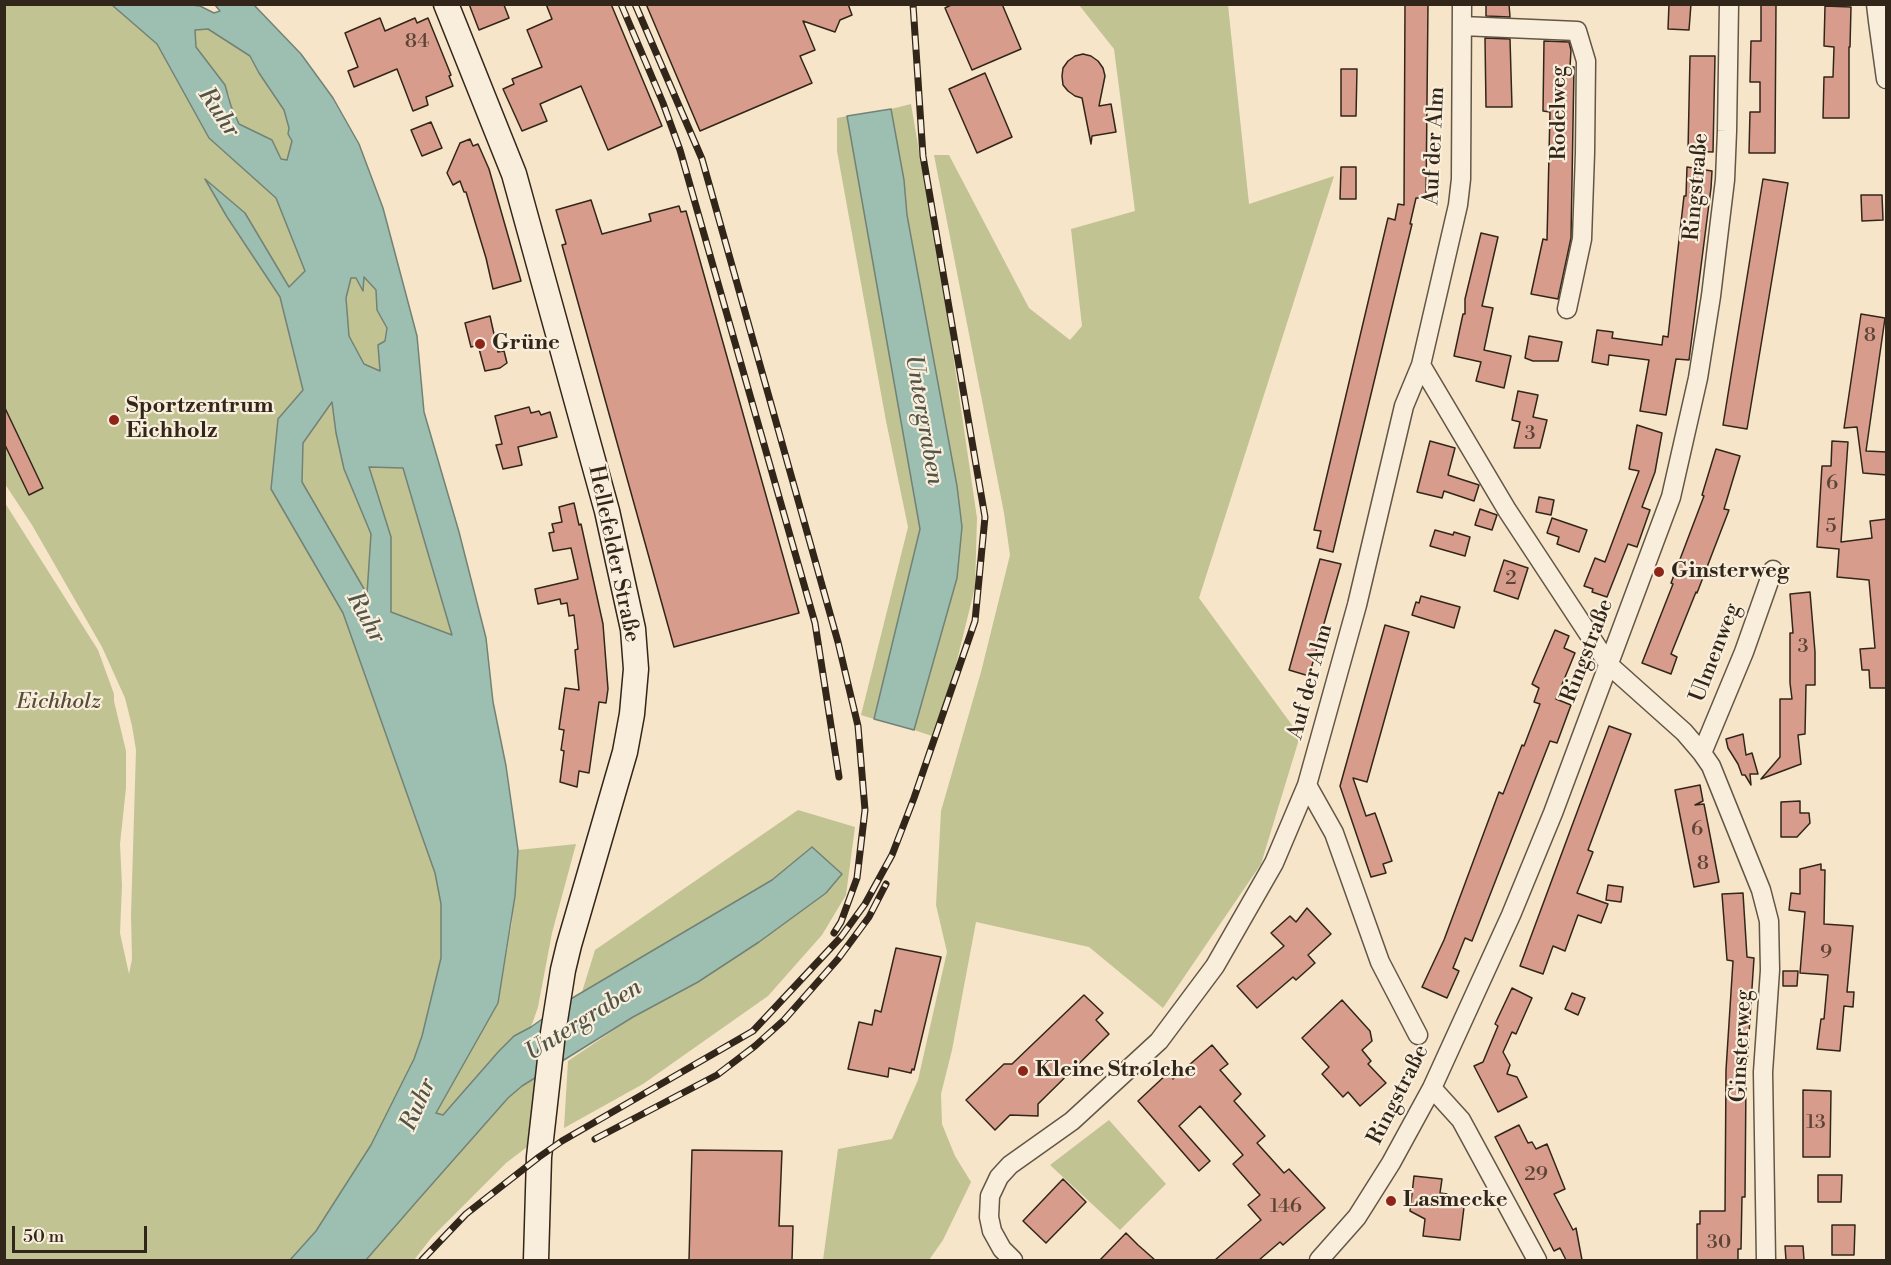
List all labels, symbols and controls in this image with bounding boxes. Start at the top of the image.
house number: 84 [405,30,429,54]
street label: Rodelweg [1547,65,1573,161]
water label: Ruhr [191,82,245,144]
street label: Auf der Alm [1419,86,1451,206]
street label: Ringstraße [1679,132,1715,242]
house number: 8 [1864,324,1876,348]
place label: Grüne [492,331,560,357]
marker: Grüne [473,337,487,351]
water label: Untergraben [897,352,949,488]
place label: Sportzentrum Eichholz [126,394,274,446]
marker: Sportzentrum Eichholz [107,413,121,427]
house number: 3 [1524,422,1536,446]
street label: Hellefelder Straße [581,463,645,645]
house number: 6 [1826,472,1838,496]
house number: 5 [1825,515,1837,539]
place label: Ginsterweg [1671,559,1789,585]
marker: Ginsterweg [1652,565,1666,579]
house number: 2 [1505,567,1517,591]
water label: Ruhr [339,587,391,649]
street label: Ringstraße [1556,596,1620,706]
street label: Ulmenweg [1685,600,1747,706]
street label: Auf der Alm [1283,621,1339,743]
house number: 3 [1797,635,1809,659]
park label: Eichholz [17,690,101,716]
house number: 6 [1691,818,1703,842]
house number: 8 [1697,852,1709,876]
house number: 9 [1820,941,1832,965]
water label: Untergraben [520,974,648,1068]
street label: Ginsterweg [1726,989,1758,1103]
street label: Ringstraße [1363,1041,1435,1149]
place label: Kleine Strolche [1035,1058,1196,1084]
marker: Kleine Strolche [1016,1064,1030,1078]
water label: Ruhr [395,1074,443,1136]
house number: 13 [1806,1111,1826,1135]
house number: 29 [1524,1163,1548,1187]
place label: Lasmecke [1403,1188,1507,1214]
marker: Lasmecke [1384,1194,1398,1208]
house number: 146 [1270,1195,1302,1219]
scale bar [15,1214,150,1252]
text: 50 m [23,1225,64,1248]
house number: 30 [1707,1231,1731,1255]

